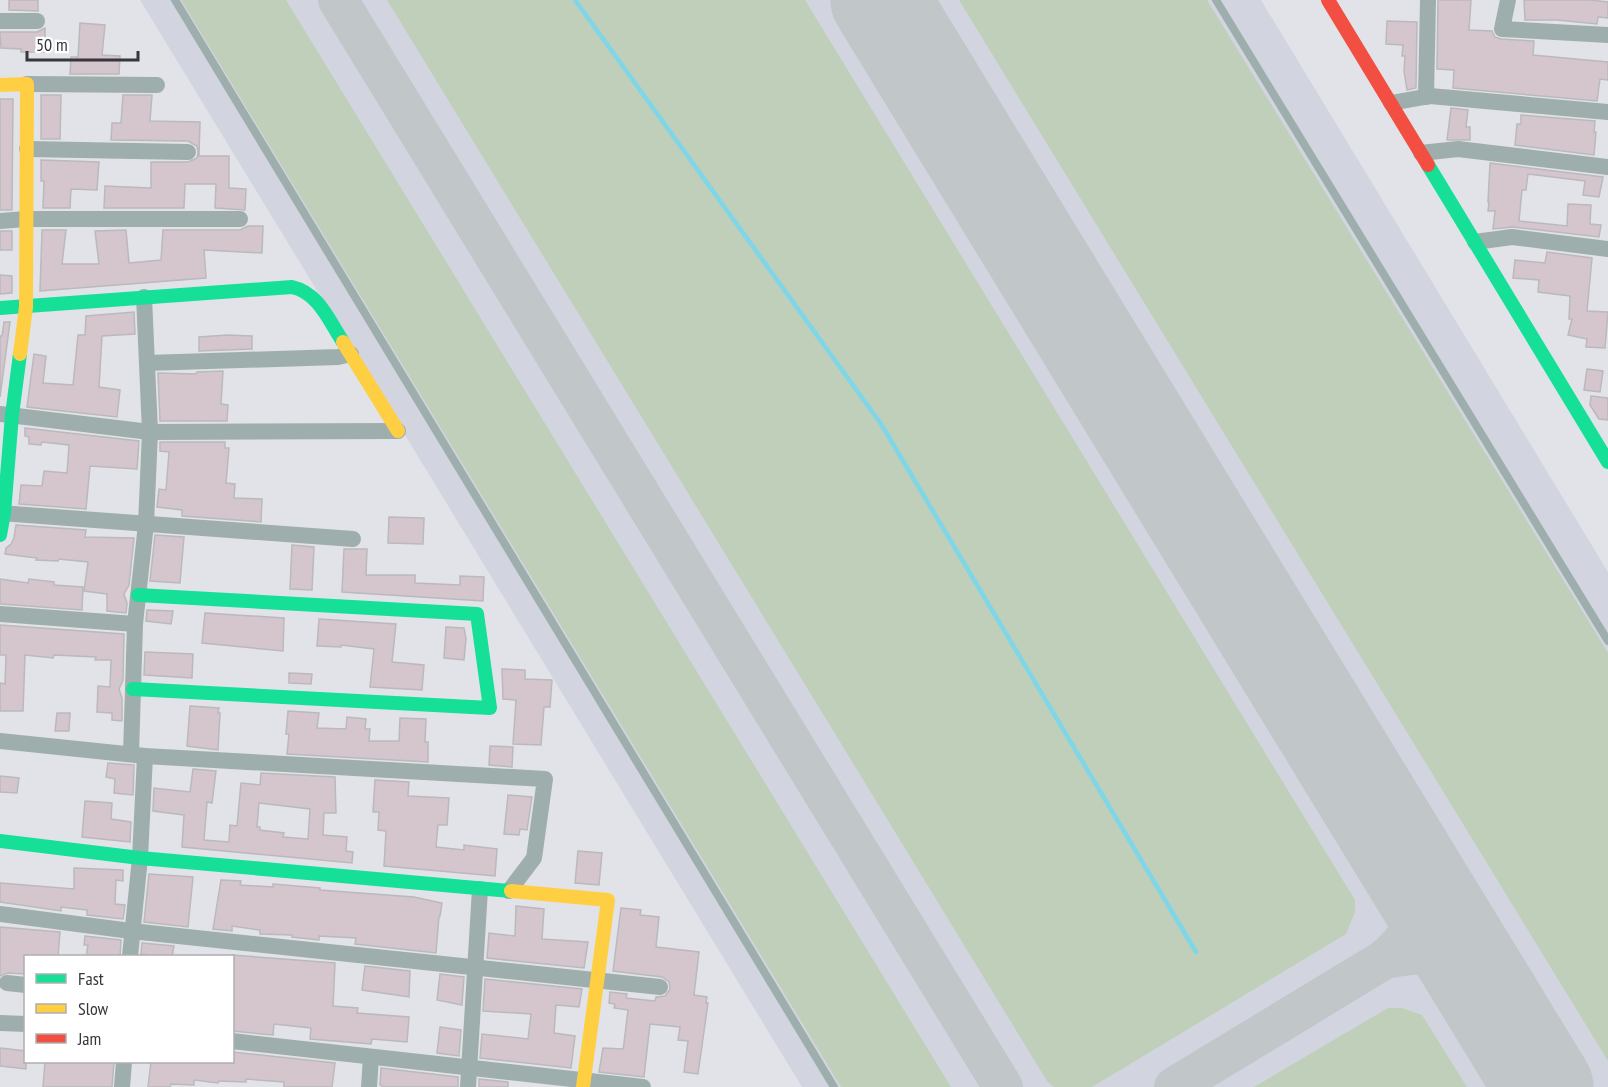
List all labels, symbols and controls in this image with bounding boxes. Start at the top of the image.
scale bar [27,24,138,62]
text: 50 m [36,33,68,56]
legend [24,955,234,1063]
text: Fast [78,967,104,990]
text: Slow [78,997,109,1020]
text: Jam [77,1027,101,1050]

